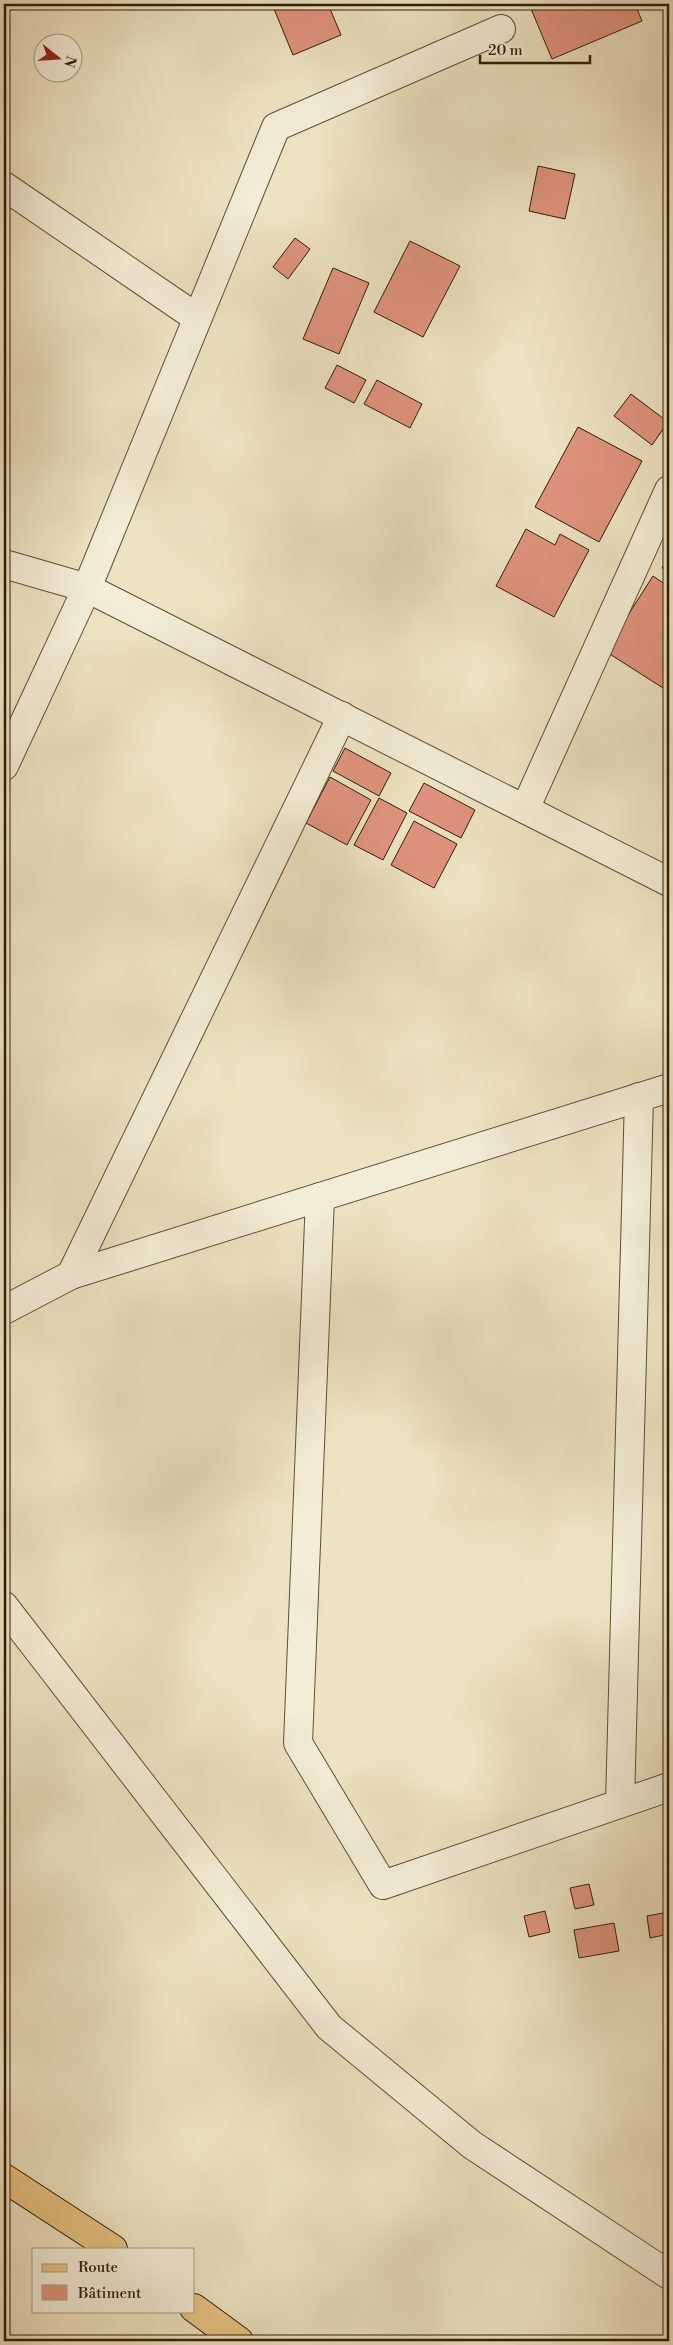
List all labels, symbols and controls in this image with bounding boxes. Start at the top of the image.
north arrow [32,32,82,82]
scale bar [480,32,590,64]
text: 20 m [488,41,523,60]
text: N [59,54,80,69]
legend [32,2248,195,2312]
text: Route [78,2258,118,2277]
text: Bâtiment [77,2284,142,2303]

